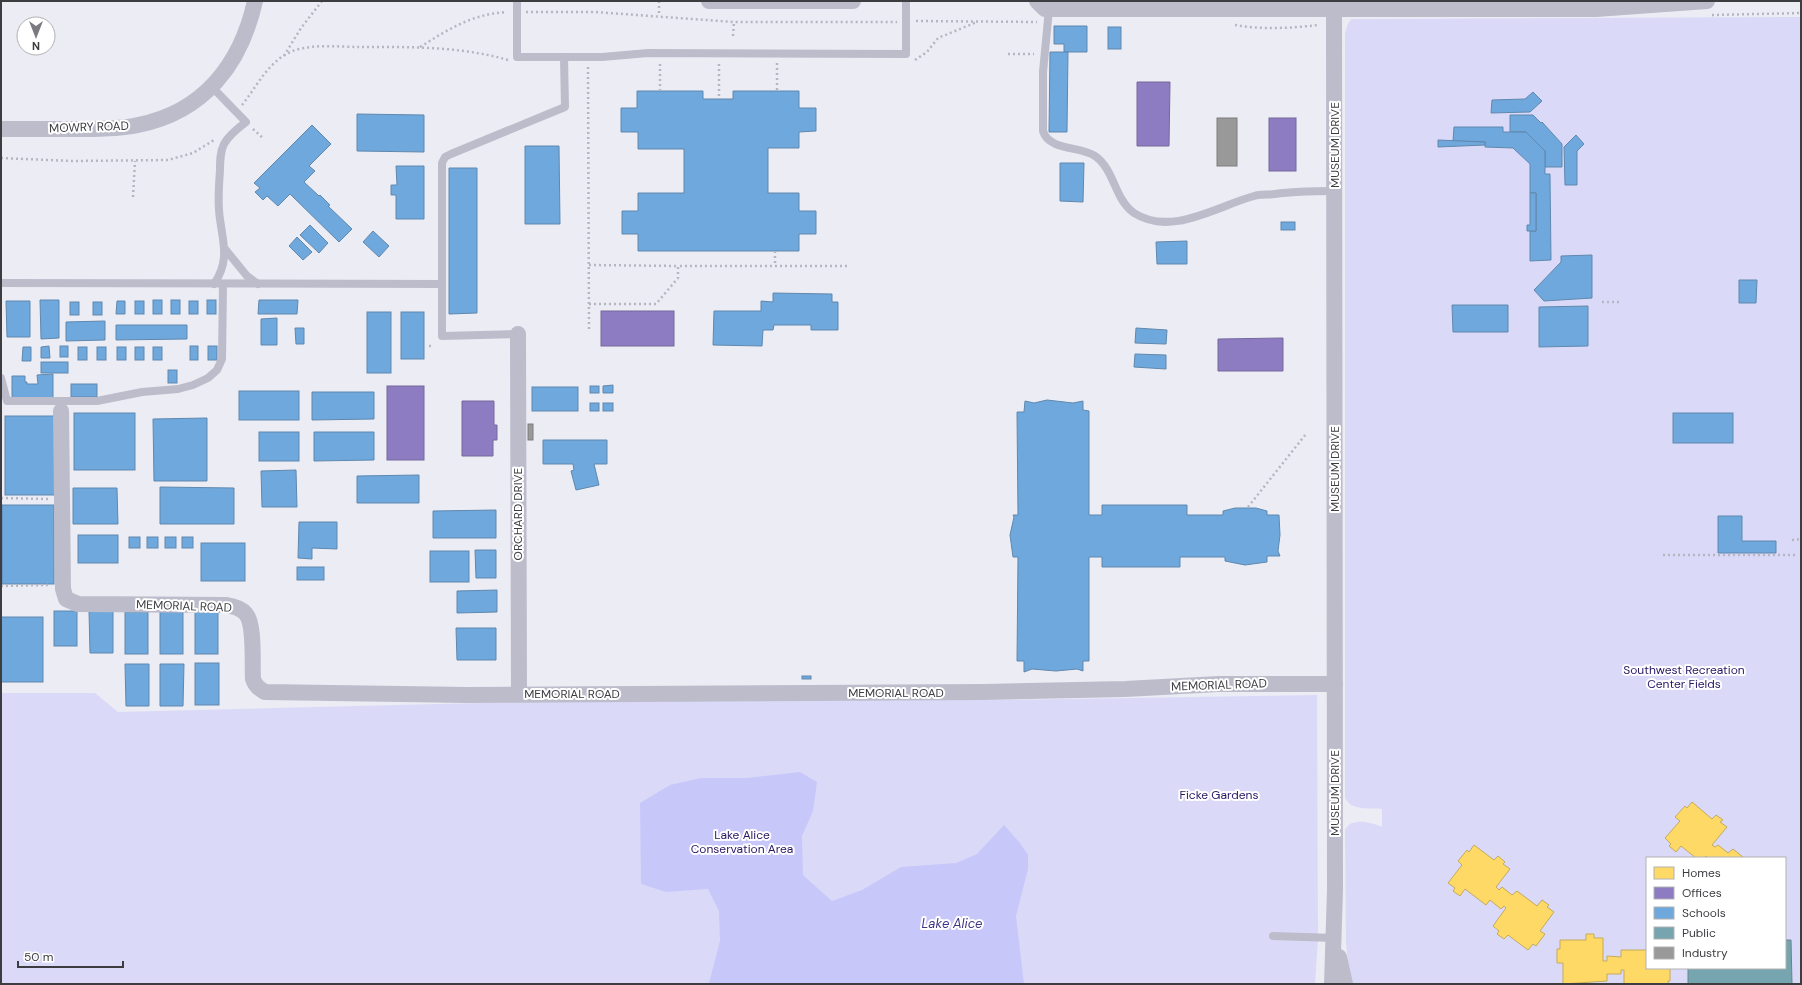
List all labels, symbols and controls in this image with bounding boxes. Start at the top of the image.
north arrow [16,16,56,56]
text: N [32,39,40,53]
street label: MUSEUM DRIVE [1327,102,1343,188]
street label: MOWRY ROAD [49,118,129,136]
street label: MUSEUM DRIVE [1327,426,1343,512]
street label: ORCHARD DRIVE [510,467,526,560]
street label: MEMORIAL ROAD [136,596,232,616]
park label: Southwest Recreation Center Fields [1623,662,1745,692]
street label: MEMORIAL ROAD [1171,675,1267,695]
street label: MEMORIAL ROAD [848,685,944,701]
street label: MEMORIAL ROAD [524,686,620,702]
street label: MUSEUM DRIVE [1327,750,1343,836]
park label: Ficke Gardens [1180,787,1258,803]
park label: Lake Alice Conservation Area [691,827,793,857]
legend [1646,857,1786,969]
text: Homes [1682,865,1721,881]
text: Offices [1682,885,1722,901]
text: Schools [1682,905,1726,921]
water label: Lake Alice [921,915,983,932]
text: Public [1682,925,1716,941]
scale bar [18,943,123,969]
text: Industry [1682,945,1728,961]
text: 50 m [24,949,53,965]

